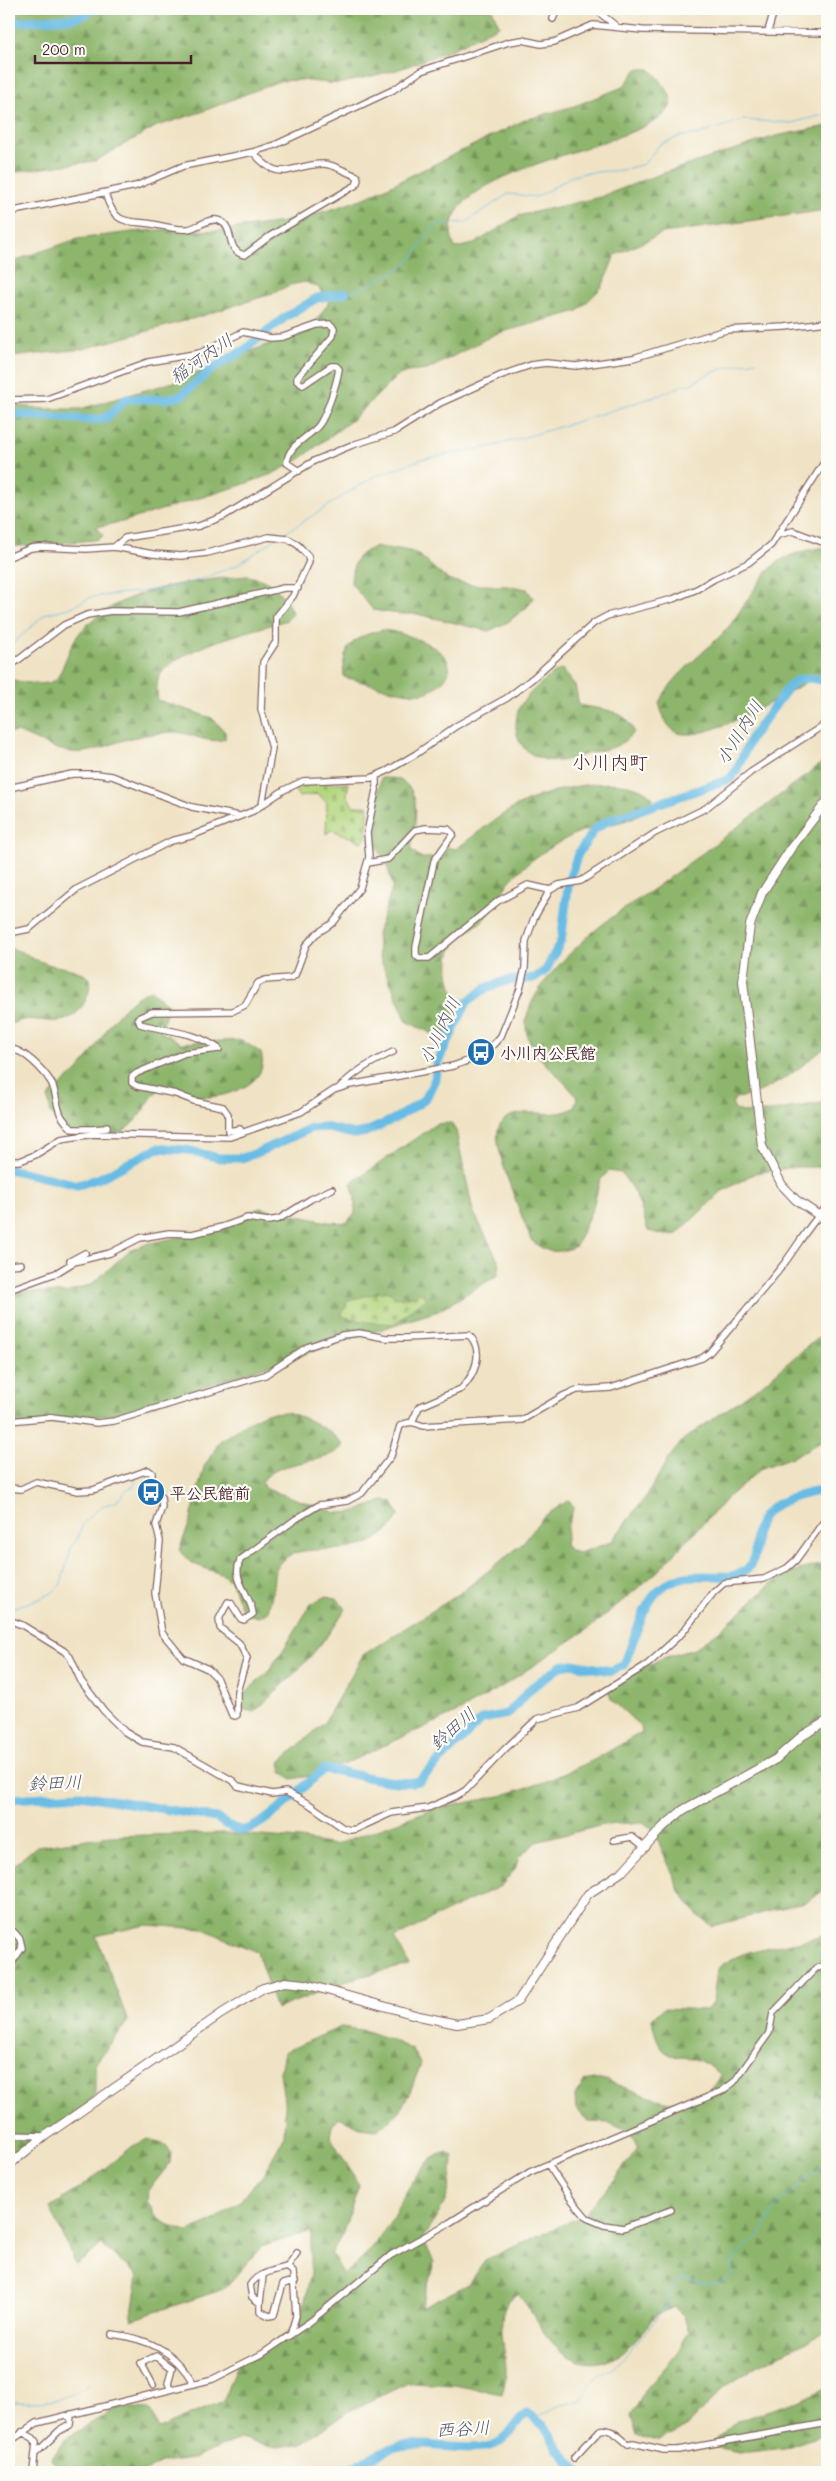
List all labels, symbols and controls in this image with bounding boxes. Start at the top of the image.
scale bar [35,32,191,64]
text: 200 m [42,39,86,59]
water label: 稲河内川 [165,328,237,388]
water label: 小川内川 [710,695,768,769]
district label: 小川内町 [572,749,648,774]
water label: 小川内川 [412,992,466,1068]
bus stop icon: 小川内公民館 [466,1037,496,1067]
place label: 小川内公民館 [500,1042,596,1063]
bus stop icon: 平公民館前 [136,1477,166,1507]
place label: 平公民館前 [170,1482,250,1503]
water label: 鈴田川 [424,1701,480,1755]
water label: 鈴田川 [28,1769,82,1795]
water label: 西谷川 [435,2415,491,2441]

